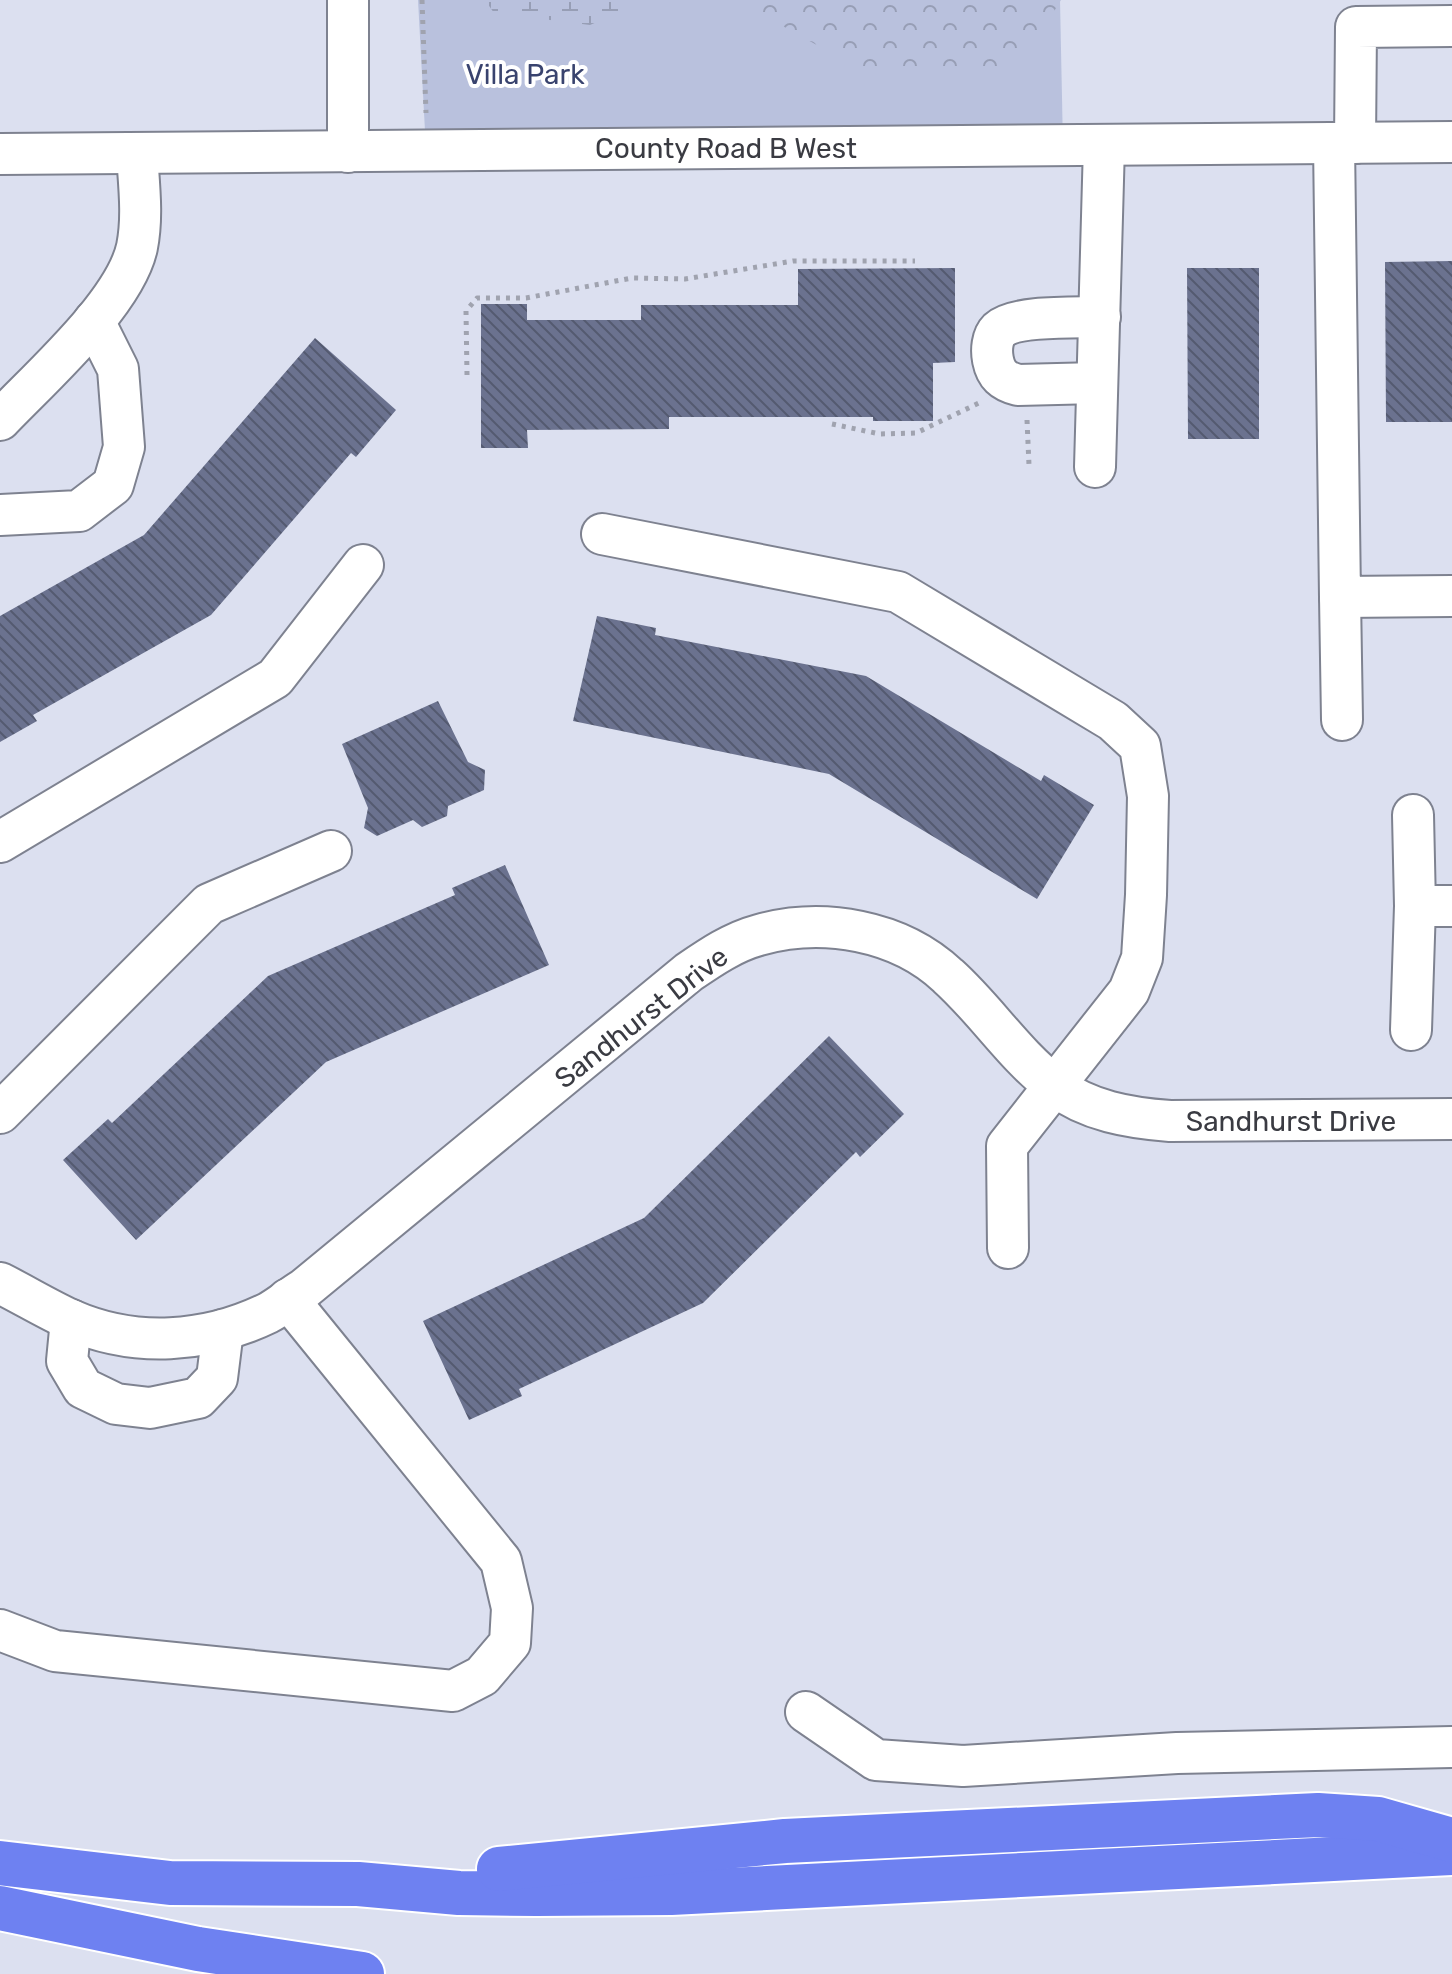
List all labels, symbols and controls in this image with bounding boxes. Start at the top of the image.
park label: Villa Park [465,58,585,91]
street label: County Road B West [595,132,857,165]
street label: Sandhurst Drive [548,940,734,1095]
street label: Sandhurst Drive [1186,1105,1396,1138]

